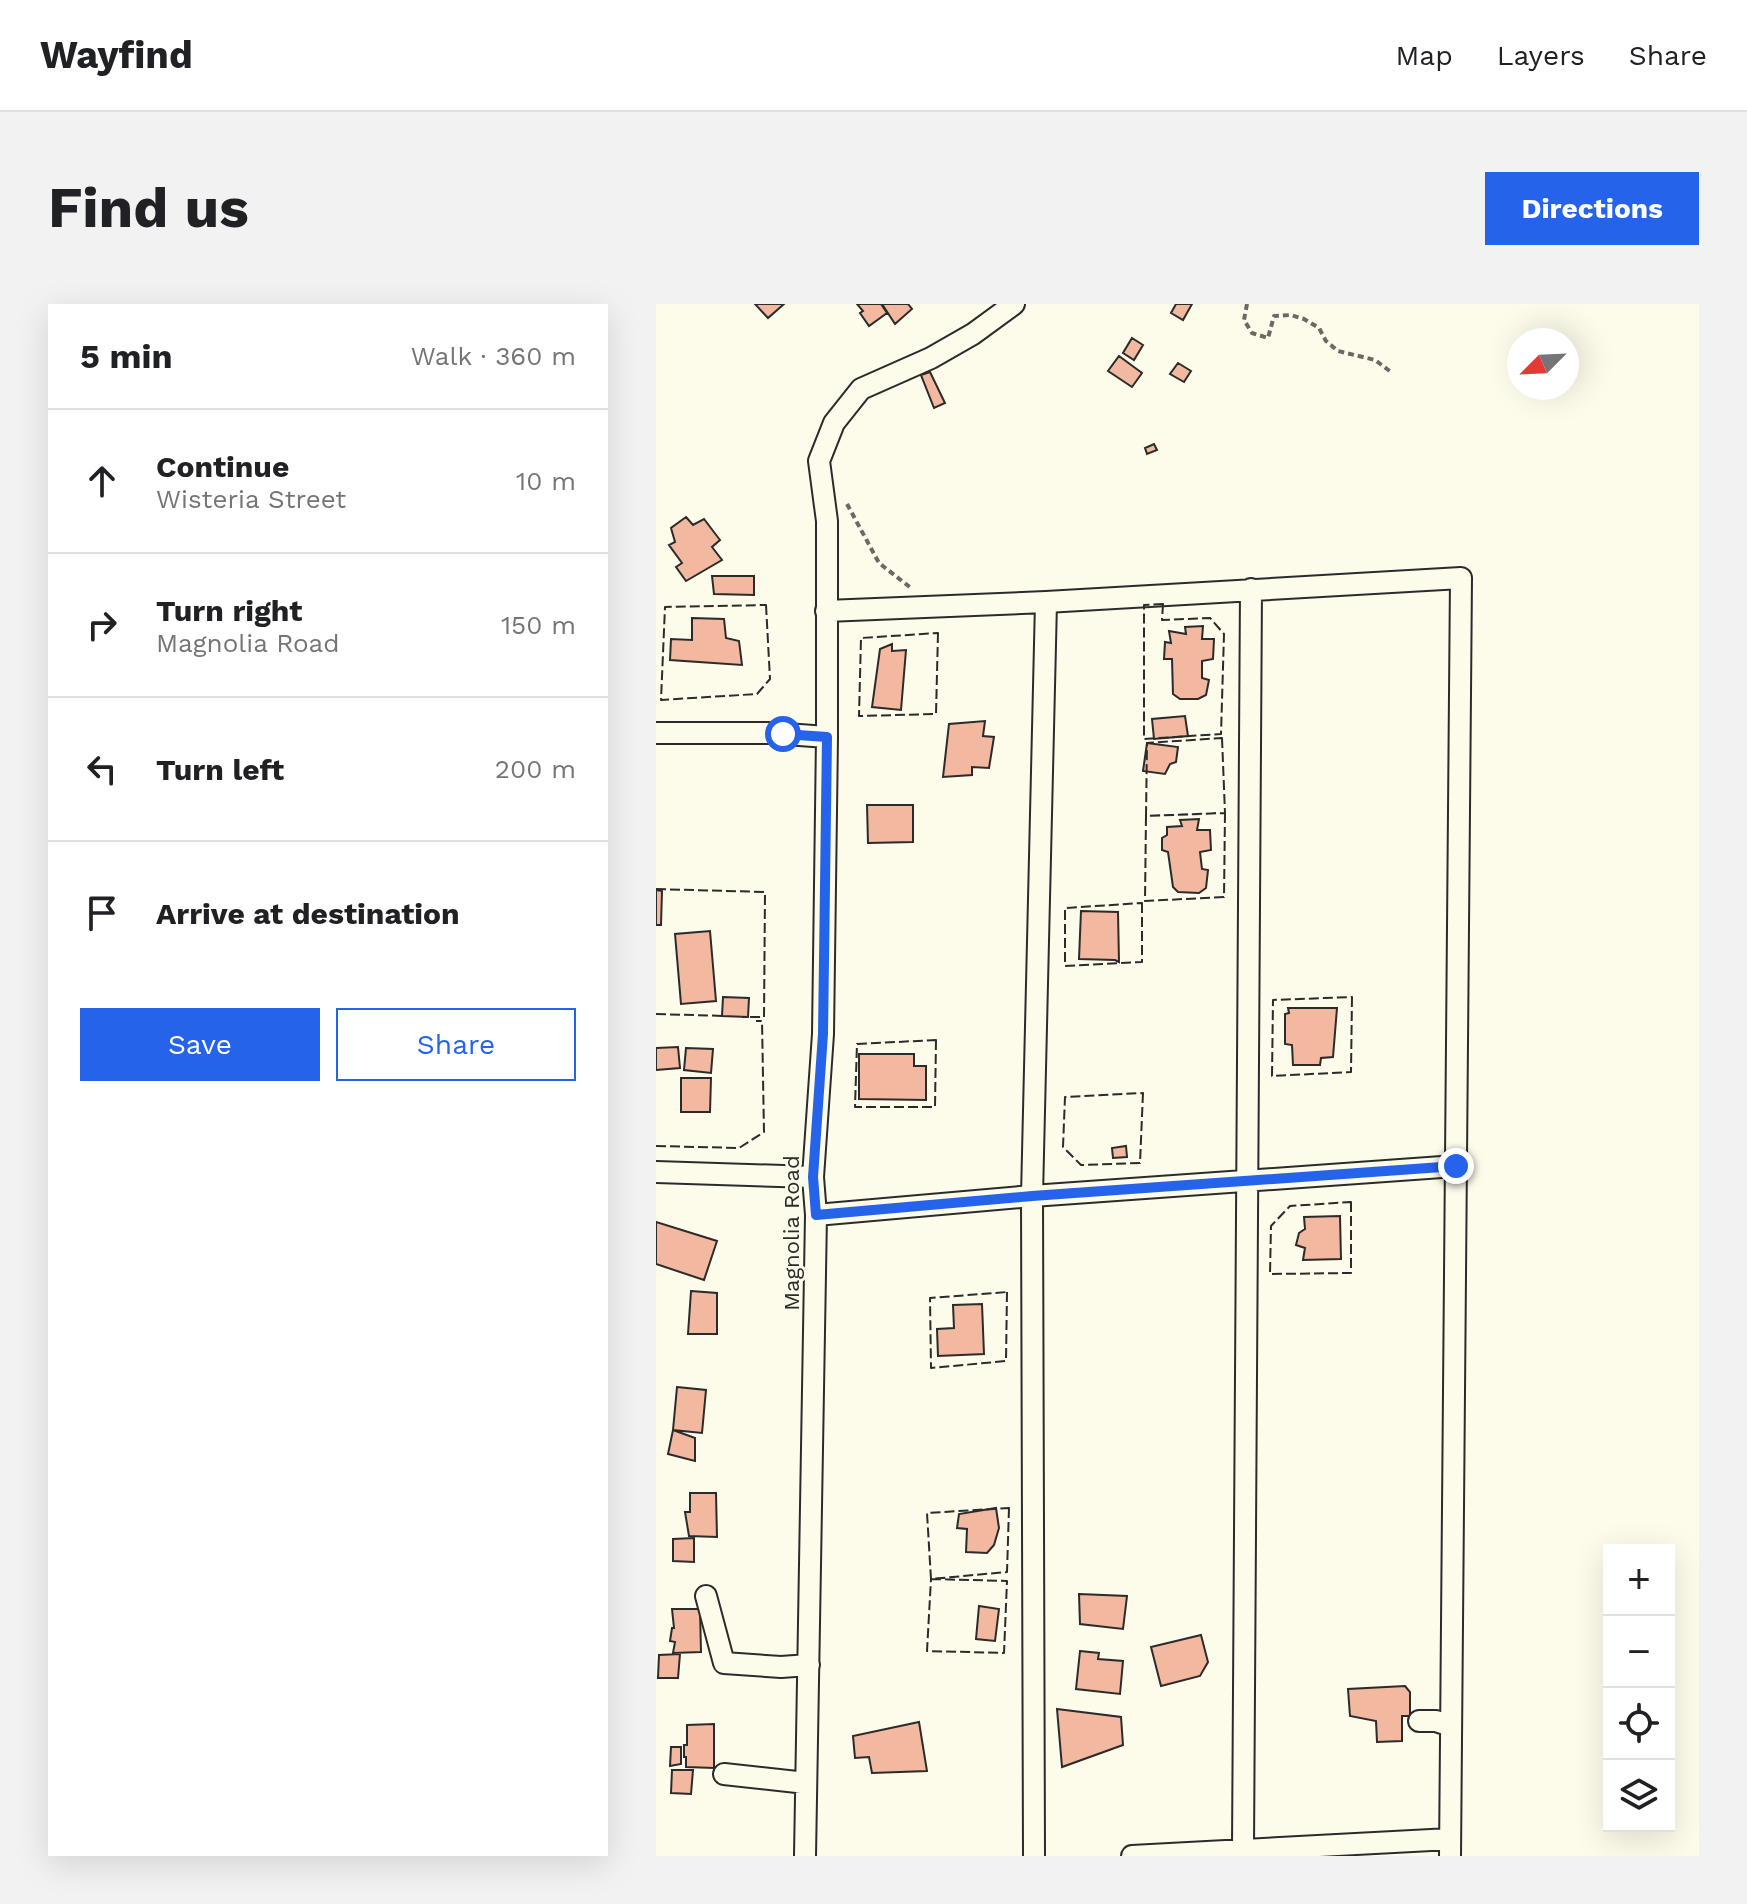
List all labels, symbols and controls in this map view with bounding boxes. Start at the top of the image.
text: Wayfind [40,33,193,77]
text: Map [1396,39,1453,72]
text: Layers [1497,39,1585,72]
text: Share [1629,39,1707,72]
button: Directions [1485,172,1699,245]
text: Find us [48,175,249,241]
north arrow [1507,328,1579,400]
text: 5 min [80,336,173,376]
text: Walk · 360 m [411,341,576,371]
text: Continue [156,449,289,484]
icon: ahead [80,459,124,503]
text: 10 m [516,466,576,496]
text: Wisteria Street [156,484,346,514]
text: Turn right [156,593,302,628]
icon: right [80,603,124,647]
text: 150 m [501,610,576,640]
text: Magnolia Road [156,628,340,658]
route start [765,716,801,752]
icon: left [80,747,124,791]
text: Turn left [156,752,284,787]
text: 200 m [495,754,576,784]
icon: arrive [80,891,124,935]
text: Arrive at destination [156,896,460,931]
button: Save [80,1008,320,1081]
button: Share [336,1008,576,1081]
route end [1438,1148,1474,1184]
street label: Magnolia Road [779,1155,804,1311]
map controls [1603,1544,1675,1832]
button: + [1603,1544,1675,1616]
button: − [1603,1616,1675,1688]
button: locate [1603,1688,1675,1760]
button: layers [1603,1760,1675,1832]

